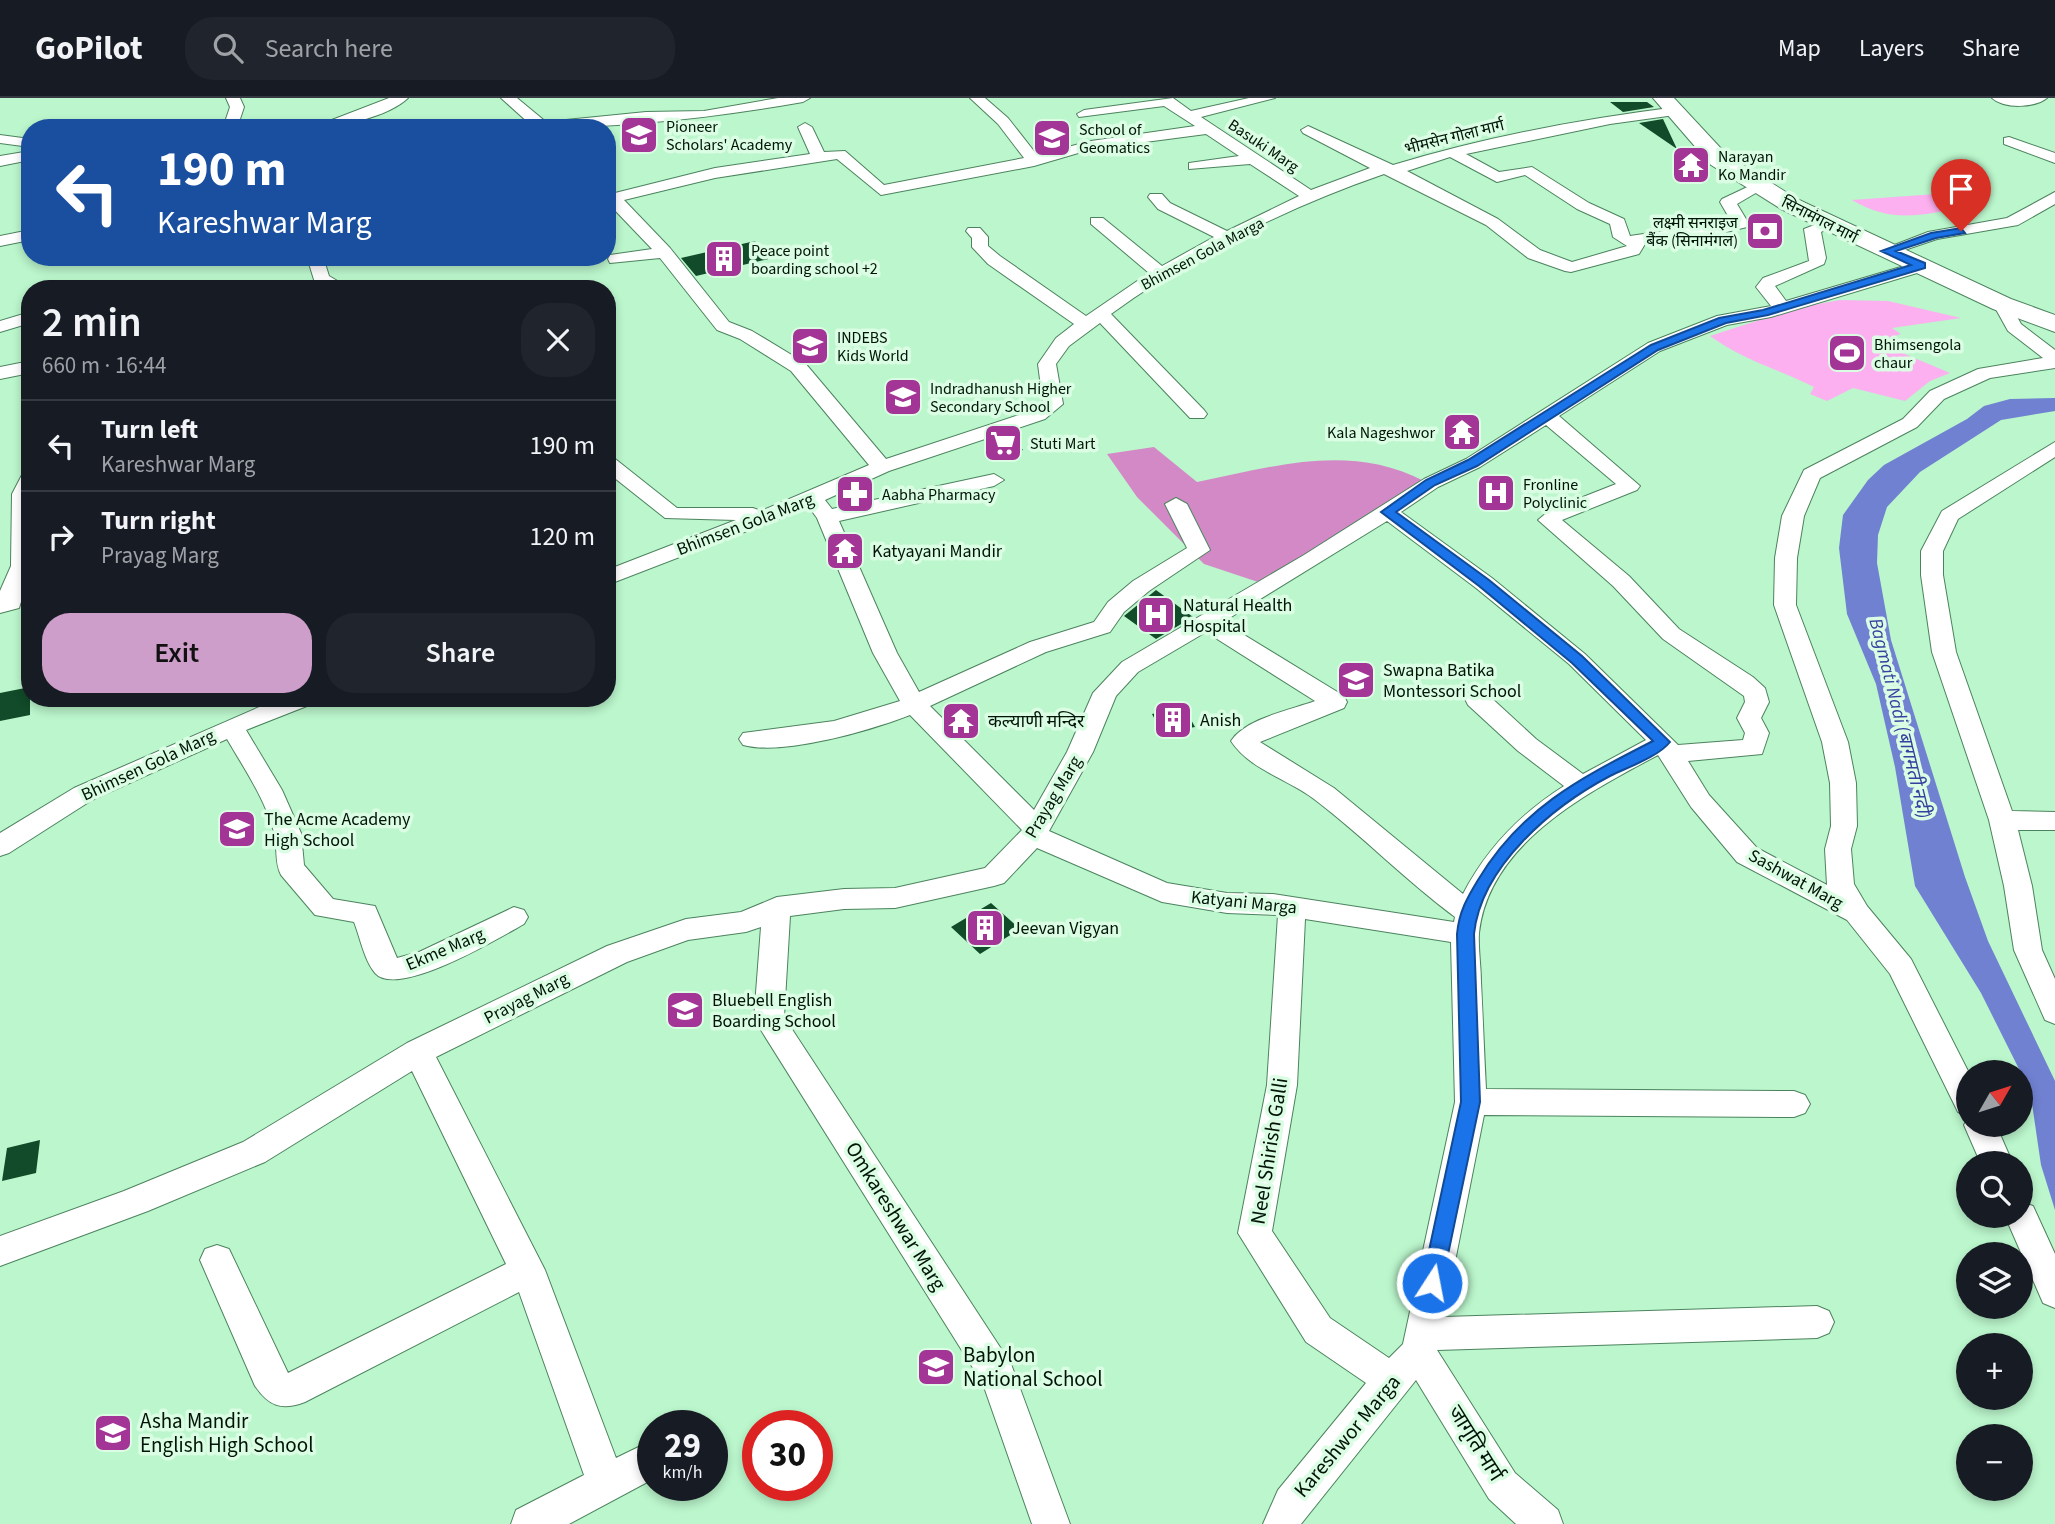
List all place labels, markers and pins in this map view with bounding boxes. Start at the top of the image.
school or university icon: Pioneer Scholars' Academy [618,114,660,156]
place label: Pioneer Scholars' Academy [666,116,793,156]
school or university icon: School of Geomatics [1031,117,1073,159]
place label: School of Geomatics [1079,119,1150,159]
temple icon: Narayan Ko Mandir [1670,144,1712,186]
place label: Narayan Ko Mandir [1718,146,1786,186]
pin [1931,159,1991,231]
bank icon: लक्ष्मी सनराइज बैंक (सिनामंगल) [1744,210,1786,252]
place label: लक्ष्मी सनराइज बैंक (सिनामंगल) [1646,212,1739,252]
building icon: Peace point boarding school +2 [703,238,745,280]
place label: Peace point boarding school +2 [751,240,878,280]
school or university icon: INDEBS Kids World [789,325,831,367]
place label: INDEBS Kids World [837,327,909,367]
sports icon: Bhimsengola chaur [1826,332,1868,374]
place label: Bhimsengola chaur [1874,334,1961,374]
school or university icon: Indradhanush Higher Secondary School [882,376,924,418]
place label: Indradhanush Higher Secondary School [930,378,1072,418]
temple icon: Kala Nageshwor [1441,411,1483,453]
supermarket icon: Stuti Mart [982,422,1024,464]
place label: Kala Nageshwor [1327,422,1435,444]
place label: Stuti Mart [1030,433,1096,455]
hospital icon: Fronline Polyclinic [1475,472,1517,514]
pharmacy icon: Aabha Pharmacy [834,473,876,515]
place label: Fronline Polyclinic [1523,474,1587,514]
place label: Aabha Pharmacy [882,484,996,506]
temple icon: Katyayani Mandir [824,530,866,572]
place label: Katyayani Mandir [872,539,1003,564]
place label: Natural Health Hospital [1183,593,1292,639]
hospital icon: Natural Health Hospital [1135,594,1177,636]
place label: Swapna Batika Montessori School [1383,658,1521,704]
school or university icon: Swapna Batika Montessori School [1335,659,1377,701]
building icon: Anish [1152,699,1194,741]
temple icon: कल्याणी मन्दिर [940,700,982,742]
place label: Anish [1200,708,1241,733]
place label: कल्याणी मन्दिर [988,709,1085,734]
place label: The Acme Academy High School [264,807,411,853]
school or university icon: The Acme Academy High School [216,808,258,850]
building icon: Jeevan Vigyan [964,907,1006,949]
place label: Jeevan Vigyan [1012,916,1119,941]
place label: Bluebell English Boarding School [712,988,836,1034]
school or university icon: Bluebell English Boarding School [664,989,706,1031]
place label: Babylon National School [963,1340,1103,1394]
school or university icon: Babylon National School [915,1346,957,1388]
place label: Asha Mandir English High School [140,1406,313,1460]
school or university icon: Asha Mandir English High School [92,1412,134,1454]

